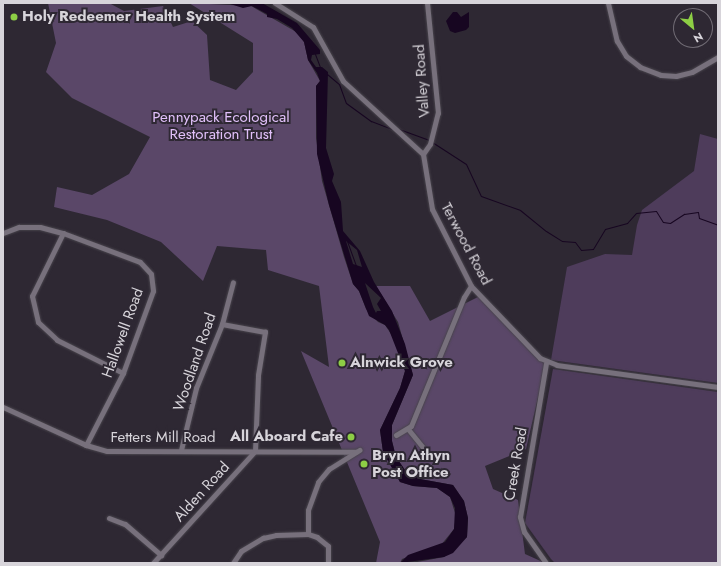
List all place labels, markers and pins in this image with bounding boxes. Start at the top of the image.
place label: Holy Redeemer Health System [22,8,235,26]
marker: Holy Redeemer Health System [9,12,19,22]
place label: Alnwick Grove [350,354,453,372]
marker: Alnwick Grove [337,358,347,368]
place label: All Aboard Cafe [230,428,343,446]
marker: All Aboard Cafe [346,432,356,442]
place label: Bryn Athyn Post Office [372,446,450,481]
marker: Bryn Athyn Post Office [359,459,369,469]

